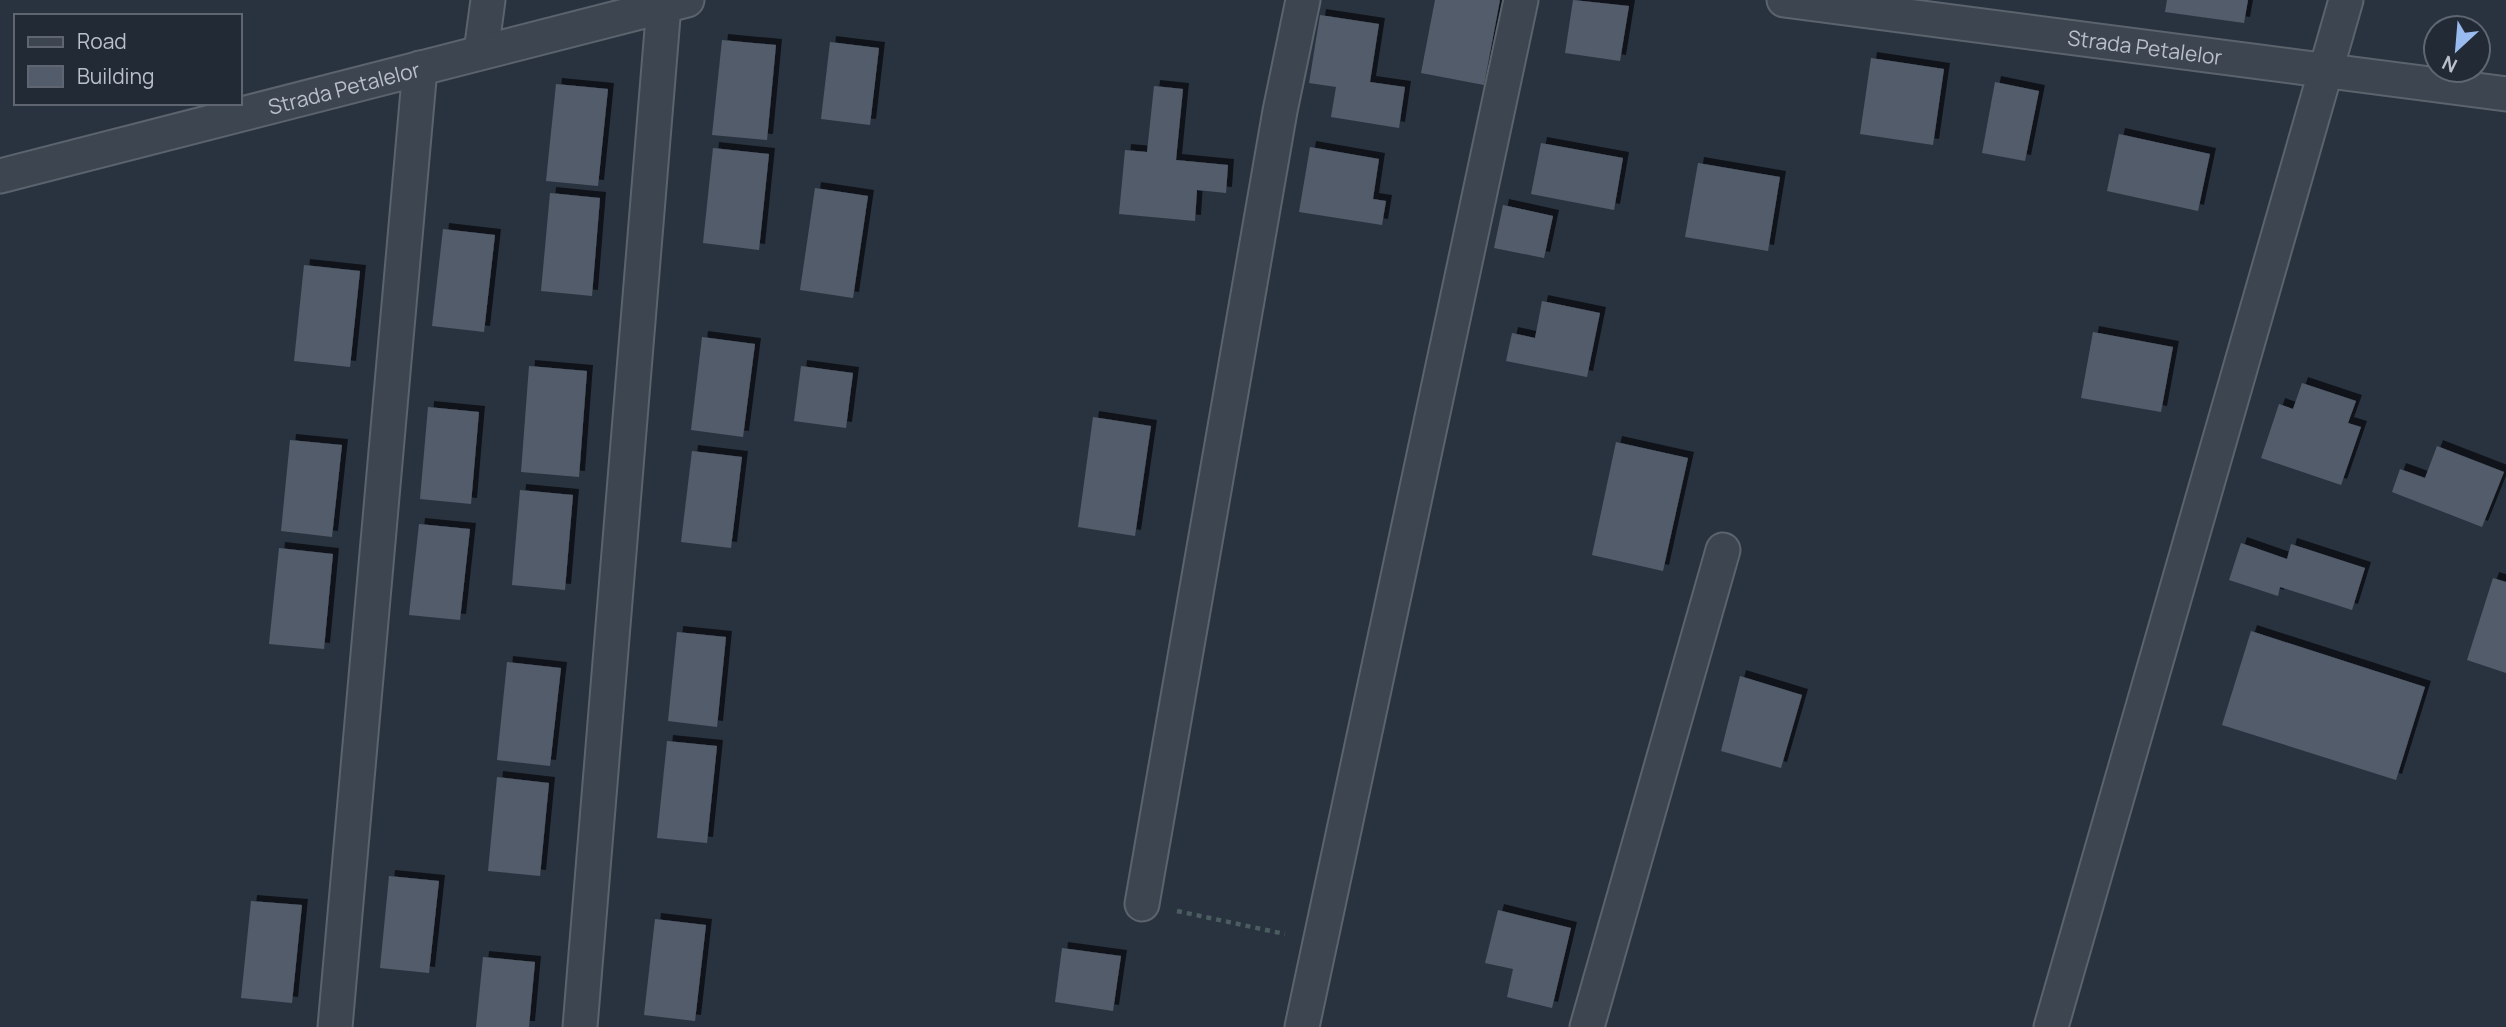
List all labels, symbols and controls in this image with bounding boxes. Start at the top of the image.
legend [14,14,242,105]
north arrow [2422,14,2492,84]
street label: Strada Petalelor [2066,23,2224,71]
text: Road [77,27,127,55]
text: N [2438,50,2461,79]
street label: Strada Petalelor [265,55,423,121]
text: Building [77,62,154,90]

